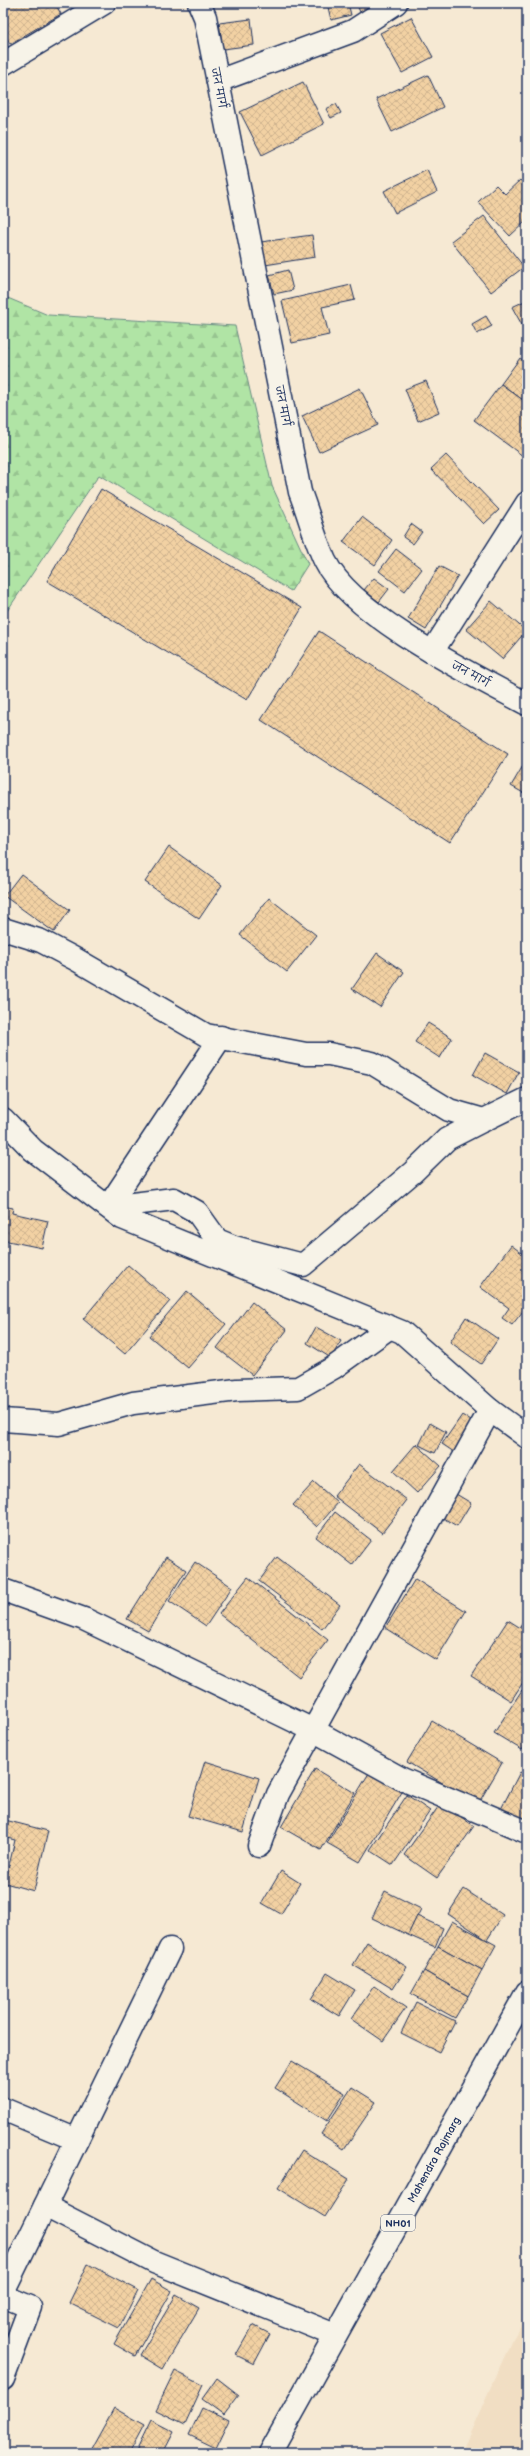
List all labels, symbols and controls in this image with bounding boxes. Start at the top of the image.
street label: जन मार्ग [208,65,232,111]
street label: जन मार्ग [272,383,296,429]
street label: जन मार्ग [449,656,494,691]
street label: Mahendra Rajmarg [405,2115,463,2205]
road number: NH01 [381,2215,415,2231]

